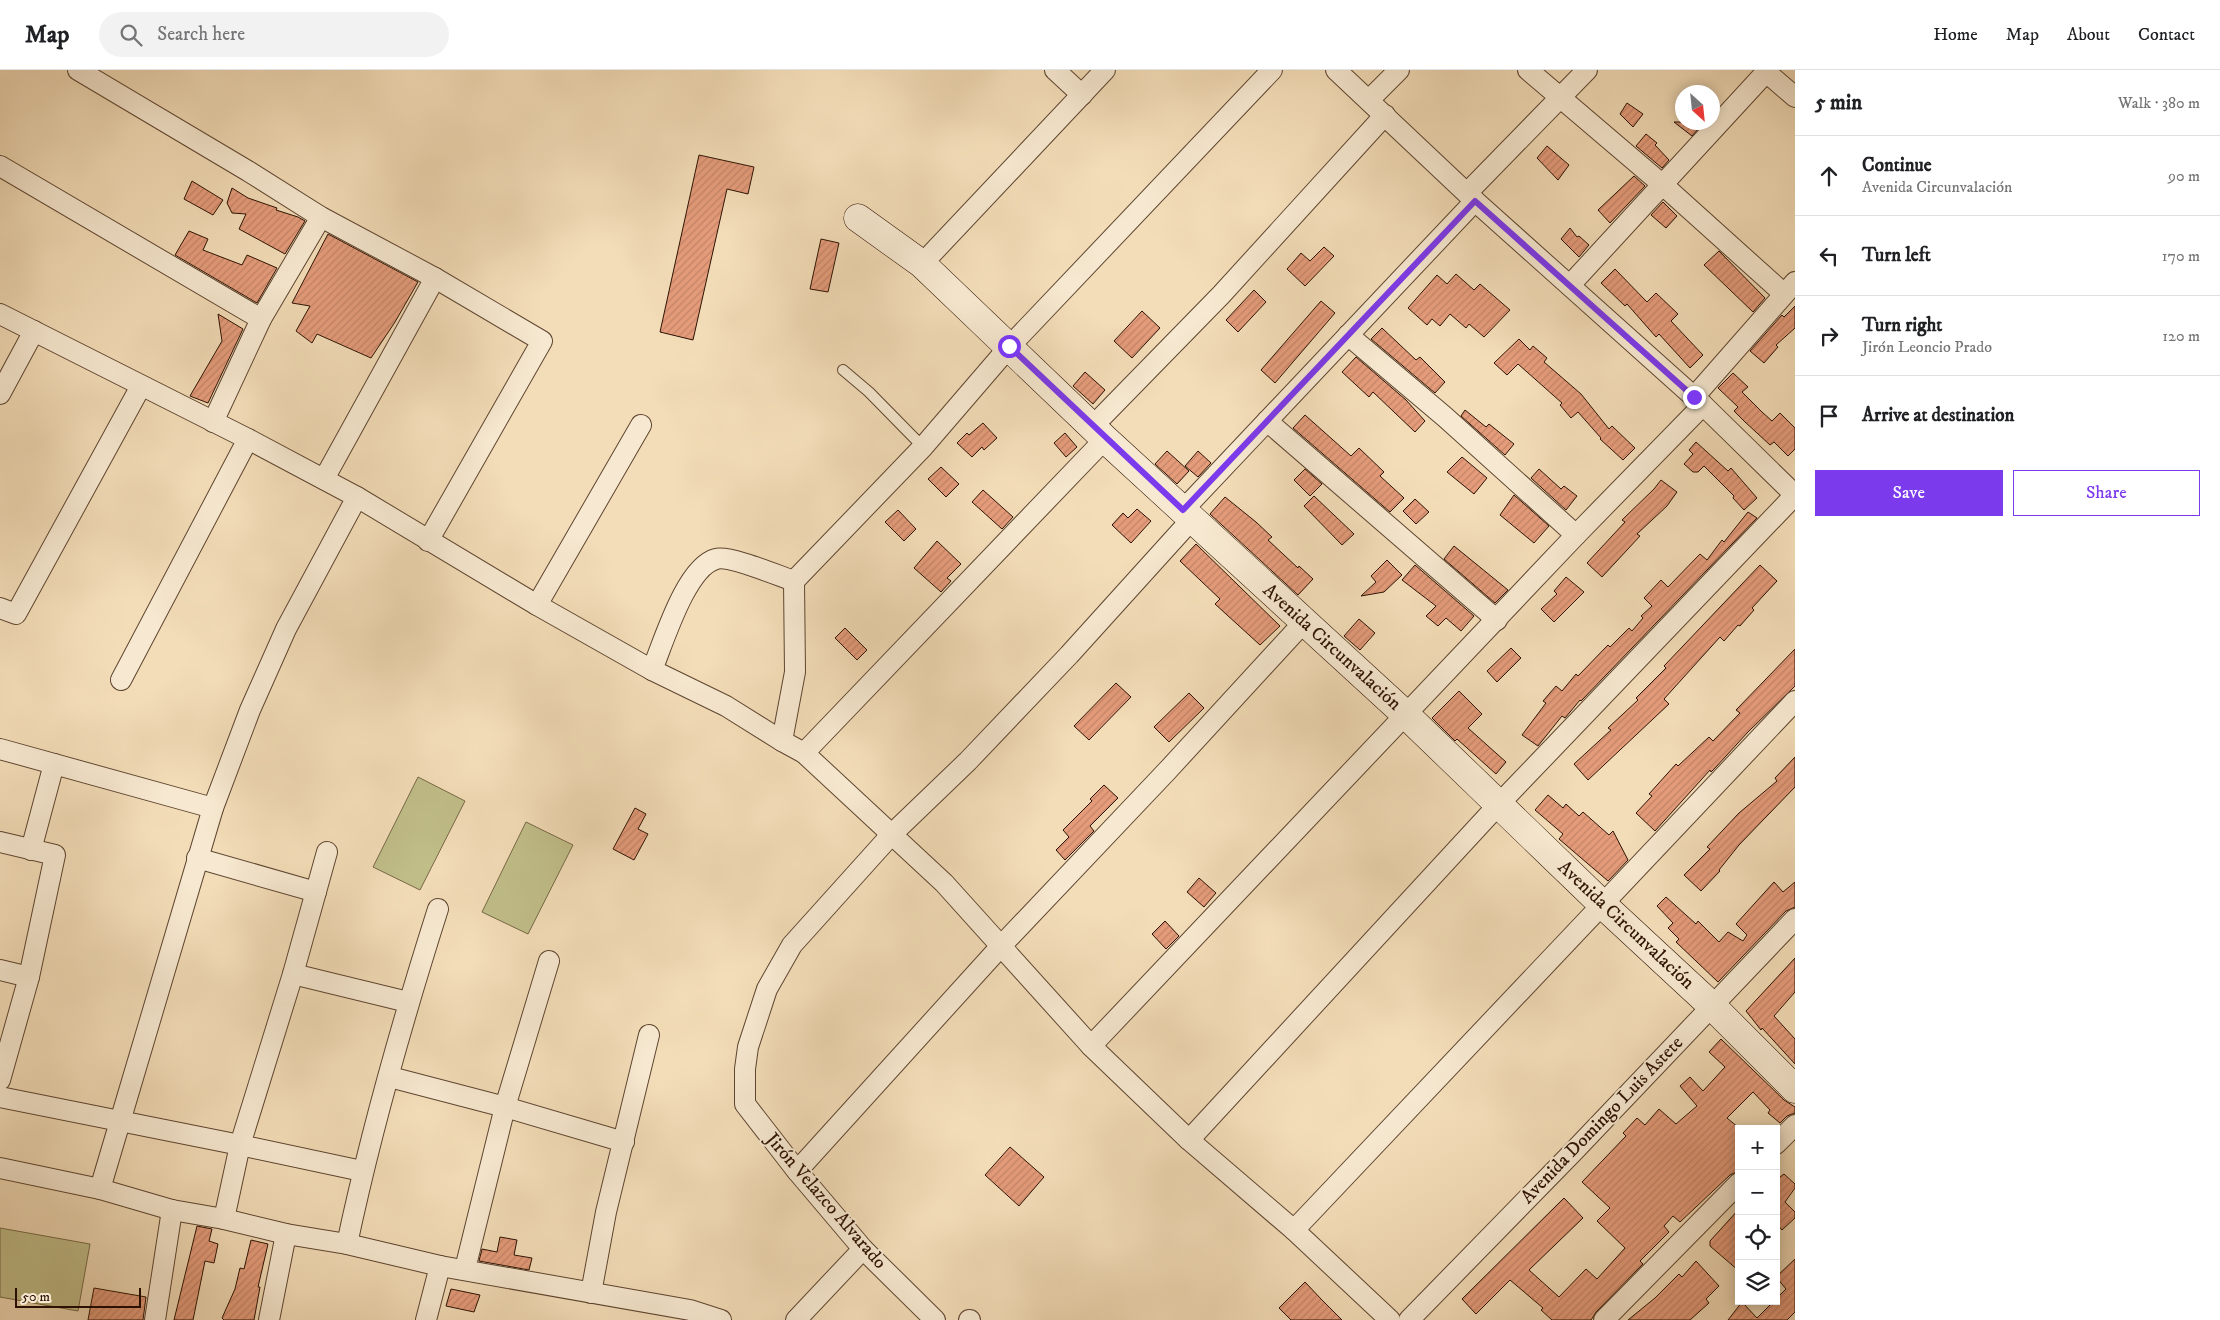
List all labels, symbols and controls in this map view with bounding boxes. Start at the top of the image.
search box [99,12,449,57]
text: Map [25,20,69,50]
icon: search [117,21,145,49]
text: Search here [157,23,245,46]
text: Home [1933,24,1978,46]
text: Map [2006,24,2039,46]
text: About [2067,24,2110,46]
text: Contact [2138,24,2195,46]
north arrow [1675,85,1720,130]
text: 5 min [1815,90,1862,116]
text: Walk · 380 m [2118,93,2200,113]
text: Continue [1862,154,1932,177]
icon: ahead [1815,162,1843,190]
text: 90 m [2168,166,2200,186]
text: Avenida Circunvalación [1862,177,2012,197]
icon: left [1815,242,1843,270]
text: Turn left [1862,244,1931,267]
text: 170 m [2162,246,2200,266]
text: Turn right [1862,314,1942,337]
icon: right [1815,322,1843,350]
text: 120 m [2162,326,2200,346]
route start [998,335,1021,358]
text: Jirón Leoncio Prado [1862,337,1992,357]
route end [1683,386,1706,409]
icon: arrive [1815,402,1843,430]
text: Arrive at destination [1862,404,2014,427]
button: Save [1815,470,2003,516]
button: Share [2013,470,2200,516]
street label: Avenida Circunvalación [1258,579,1406,715]
street label: Avenida Circunvalación [1553,856,1699,994]
street label: Avenida Domingo Luis Astete [1516,1031,1688,1209]
map controls [1735,1125,1780,1305]
button: + [1735,1125,1780,1170]
street label: Jirón Velazco Alvarado [759,1127,891,1274]
button: − [1735,1170,1780,1215]
button: locate [1735,1215,1780,1260]
button: layers [1735,1260,1780,1305]
scale bar [15,1285,141,1308]
text: 50 m [22,1288,50,1306]

